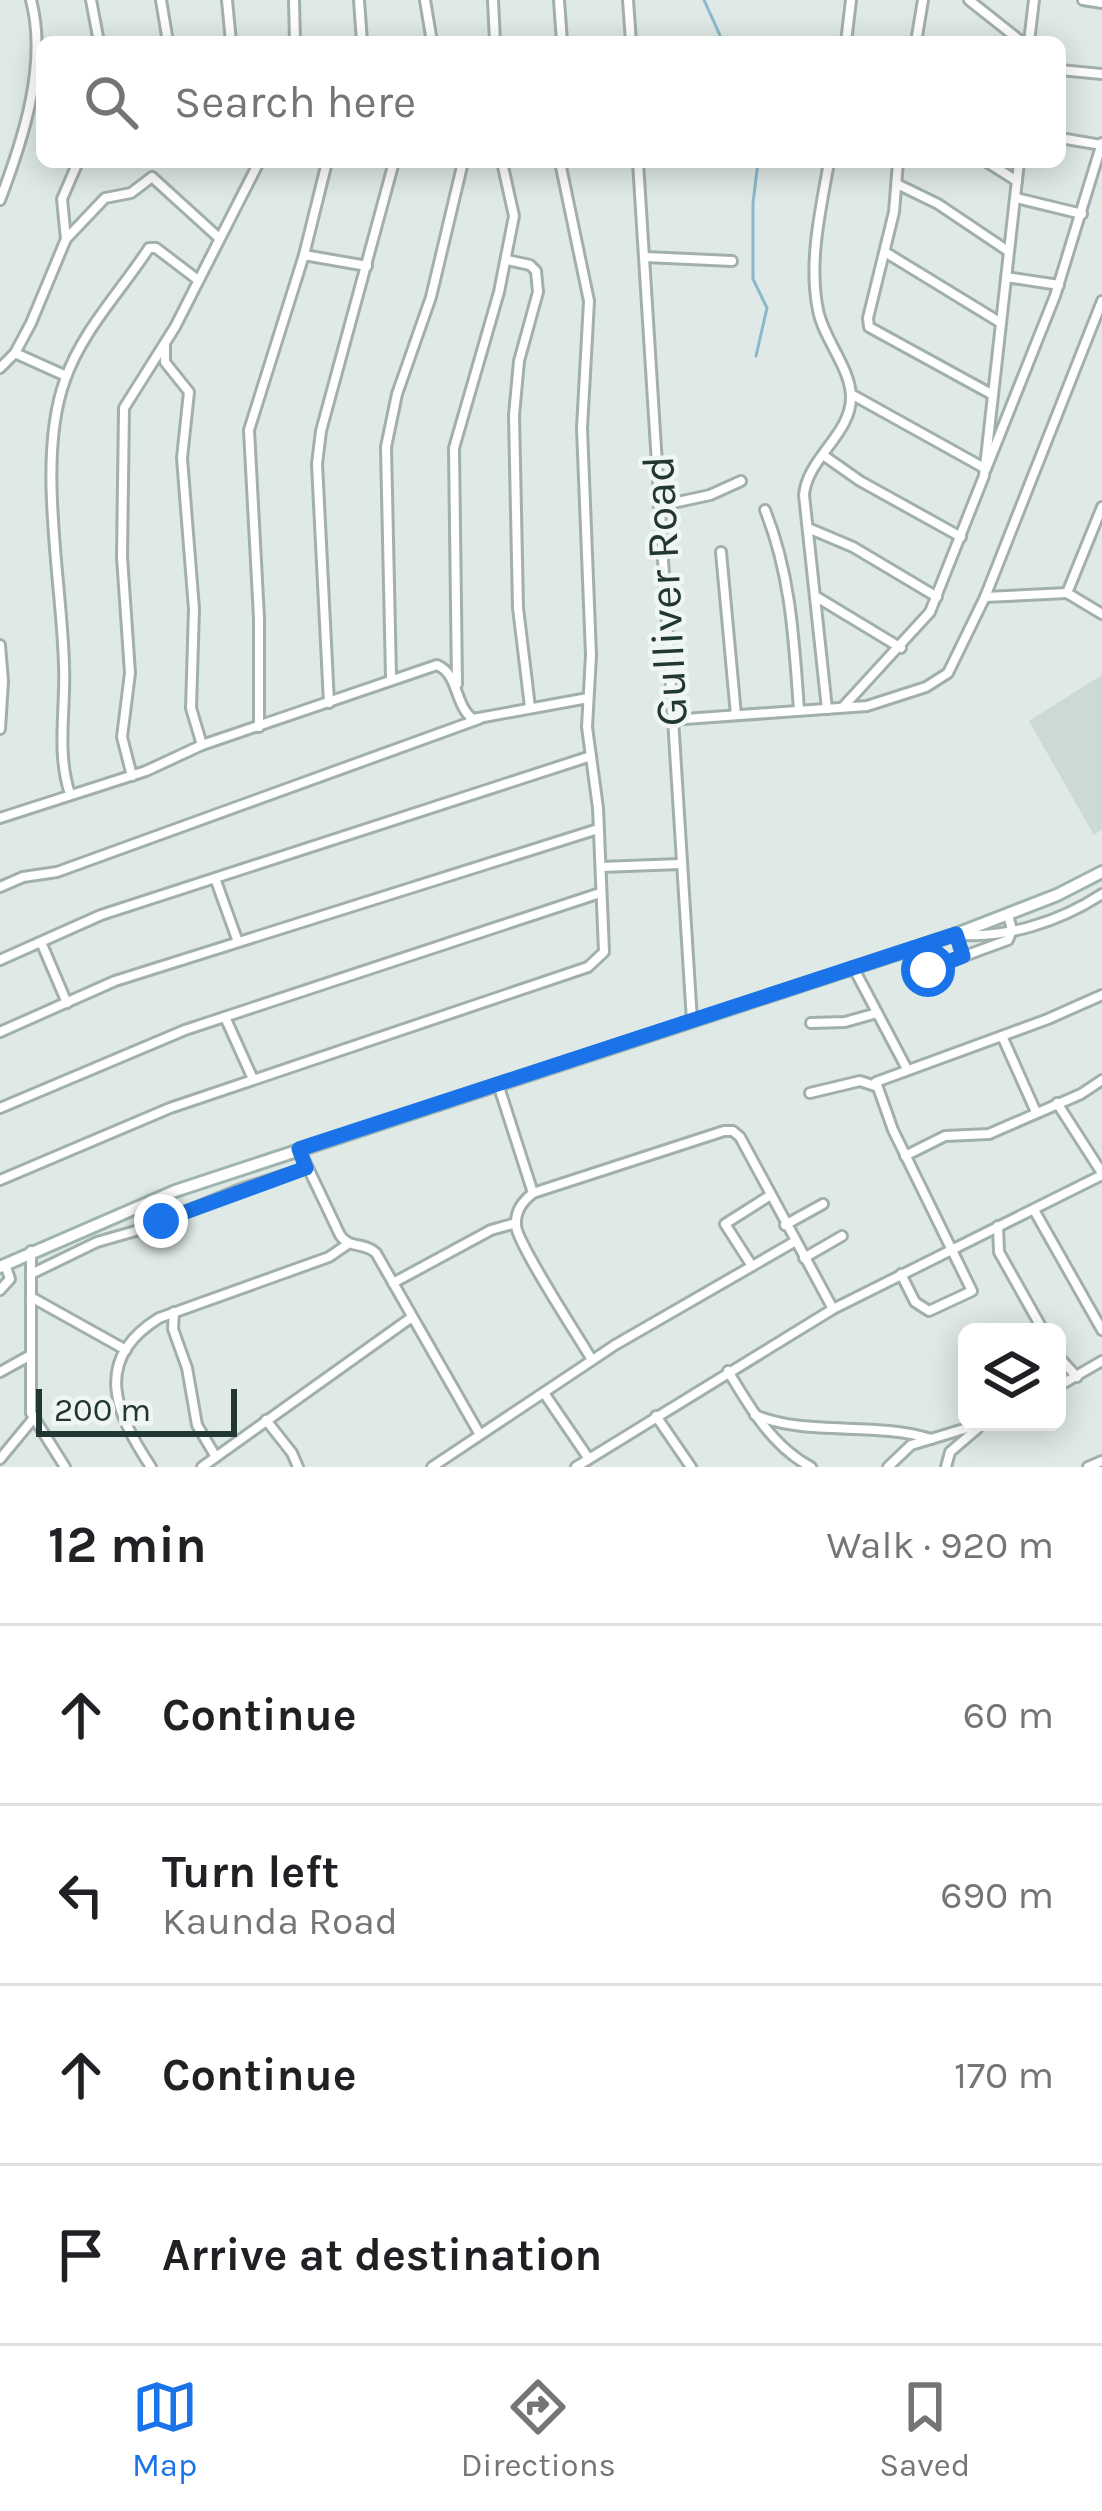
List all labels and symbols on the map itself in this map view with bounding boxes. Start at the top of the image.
street label: Gulliver Road [632,454,698,728]
route start [901,943,955,997]
route end [134,1194,188,1248]
scale bar [36,1383,237,1436]

